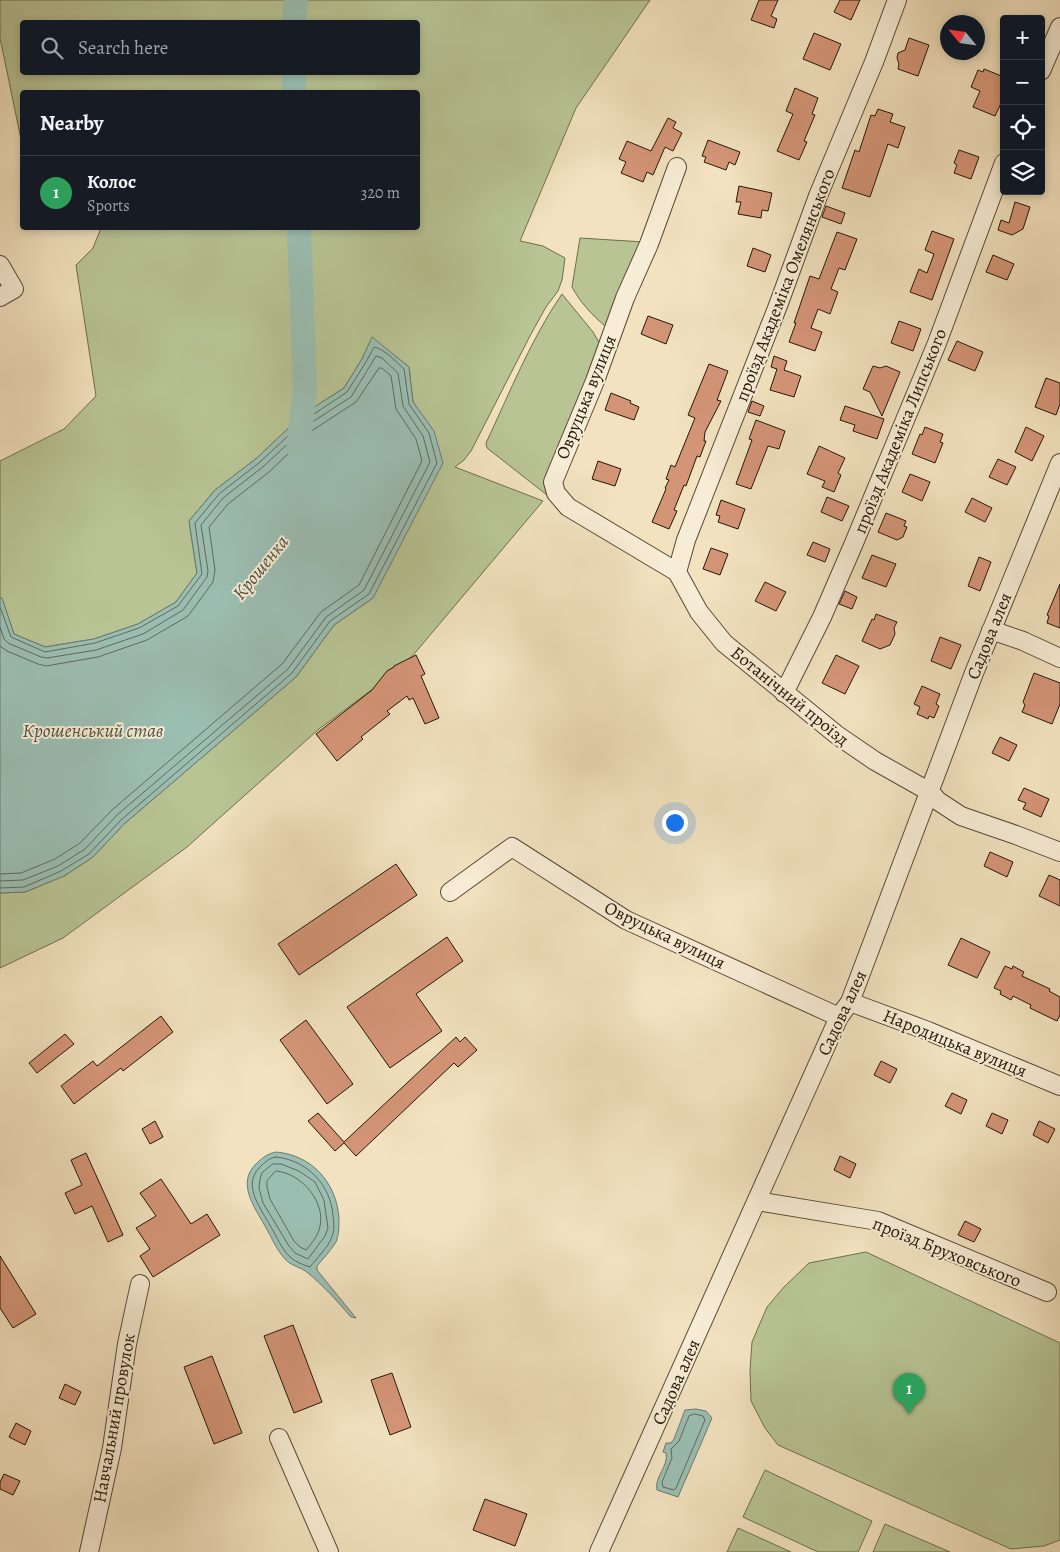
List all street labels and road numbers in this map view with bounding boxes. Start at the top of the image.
street label: проїзд Академіка Омелянського [729,165,841,405]
street label: проїзд Академіка Липського [848,325,952,537]
street label: Овруцька вулиця [550,331,622,463]
street label: Садова алея [961,589,1017,683]
street label: Ботанічний проїзд [726,641,854,751]
street label: Овруцька вулиця [600,895,730,975]
street label: Садова алея [812,966,872,1060]
street label: Народицька вулиця [880,1003,1030,1083]
street label: проїзд Бруховського [869,1211,1025,1293]
street label: Навчальний провулок [87,1331,141,1505]
street label: Садова алея [646,1335,706,1429]

